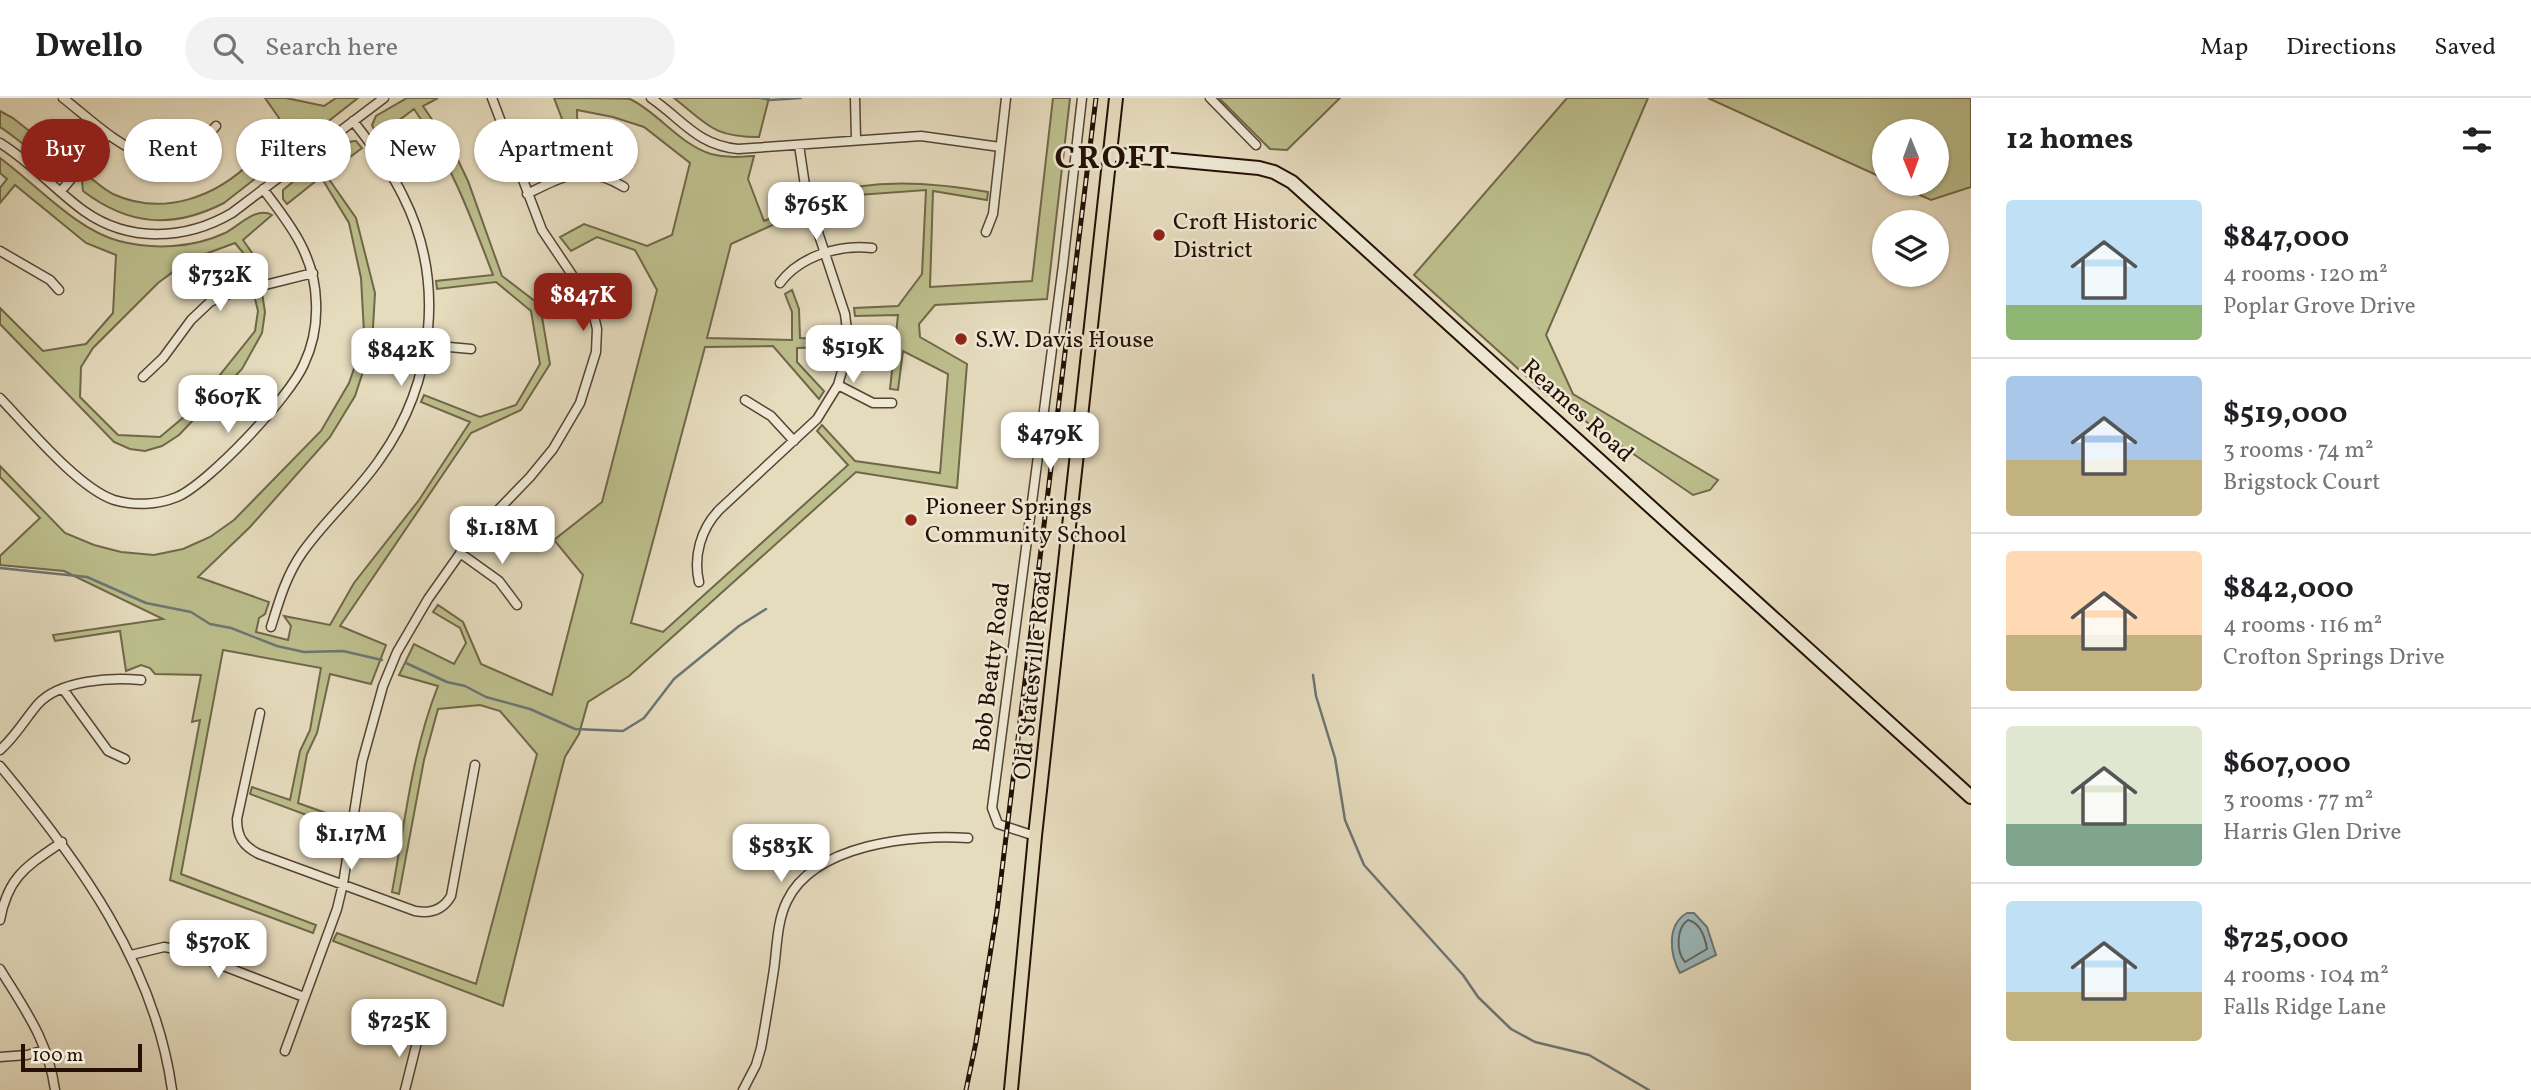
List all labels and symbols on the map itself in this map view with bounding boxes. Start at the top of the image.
north arrow [1872,119,1950,196]
district label: CROFT [1055,138,1171,182]
pin: $765K [767,183,865,242]
place label: Croft Historic District [1173,206,1317,268]
marker: Croft Historic District [1151,227,1167,243]
pin: $732K [171,254,269,313]
pin: $847K [534,274,632,333]
place label: S.W. Davis House [975,324,1154,358]
pin: $519K [804,326,902,385]
pin: $842K [352,328,450,388]
marker: S.W. Davis House [953,331,969,347]
street label: Reames Road [1513,352,1640,471]
pin: $607K [179,376,277,435]
pin: $479K [1001,412,1099,472]
place label: Pioneer Springs Community School [925,491,1127,553]
pin: $1.18M [445,506,559,566]
marker: Pioneer Springs Community School [903,512,919,528]
street label: Old Statesville Road [1006,569,1062,782]
street label: Bob Beatty Road [966,580,1020,754]
pin: $1.17M [294,812,408,872]
pin: $583K [732,824,830,884]
pin: $570K [169,920,267,980]
pin: $725K [350,1000,448,1059]
scale bar [21,1041,142,1073]

